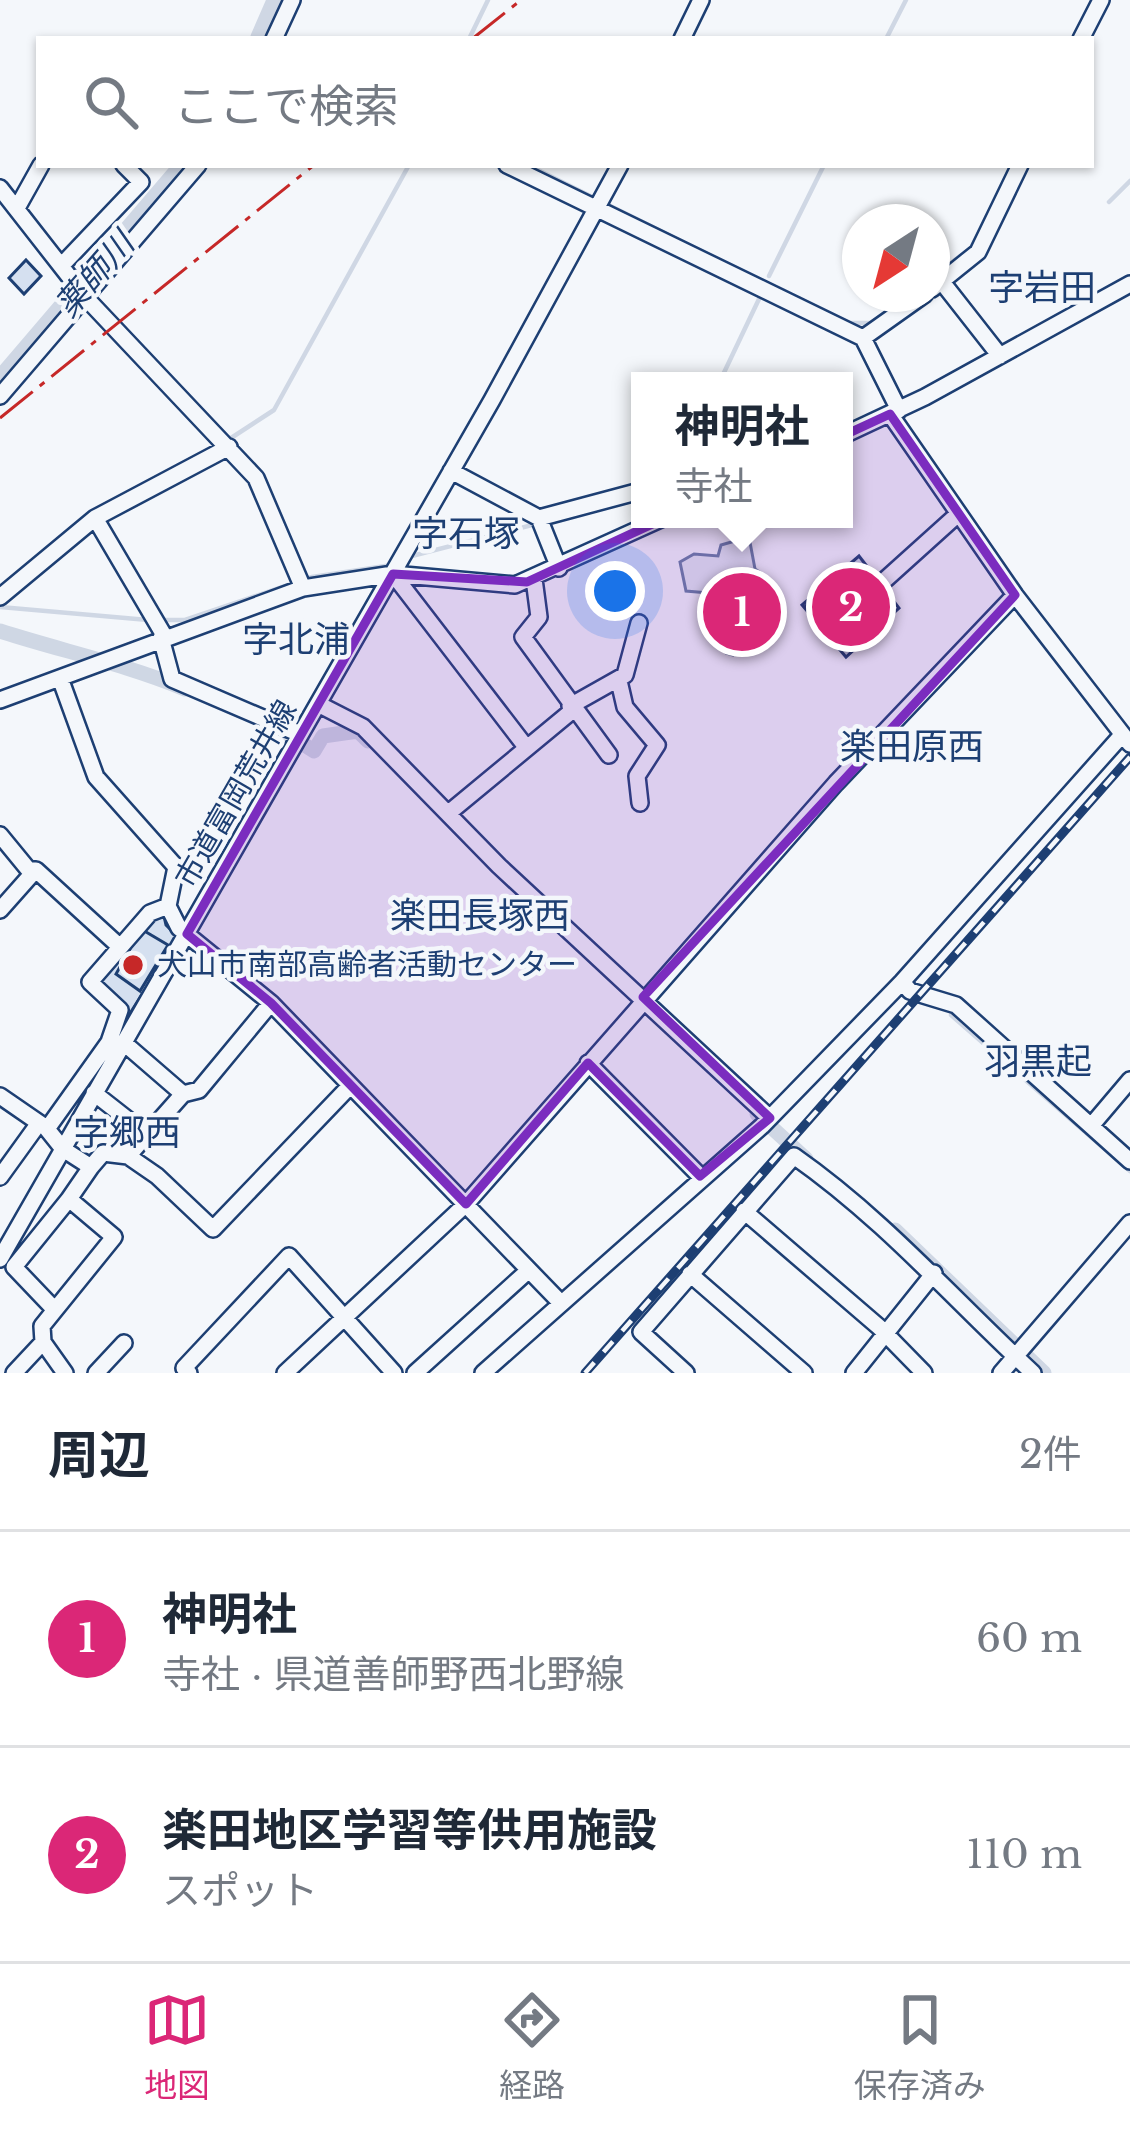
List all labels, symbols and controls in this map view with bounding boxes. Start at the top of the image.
search box [36,36,1094,168]
icon: search [78,69,144,135]
text: ここで検索 [174,78,399,134]
north arrow [842,204,950,312]
water label: 薬師川 [46,221,144,325]
district label: 字岩田 [988,265,1096,310]
popup [631,372,853,528]
text: 神明社 [674,398,810,454]
text: 寺社 [674,462,753,511]
district label: 字石塚 [412,511,520,556]
your location [585,561,645,621]
pin: 2 [812,562,890,652]
pin: 1 [703,567,781,657]
district label: 字北浦 [242,617,350,662]
street label: 市道富岡荒井線 [167,694,304,894]
district label: 楽田原西 [840,724,984,769]
district label: 楽田長塚西 [390,893,570,938]
place label: 犬山市南部高齢者活動センター [157,946,577,983]
marker: 犬山市南部高齢者活動センター [120,952,146,978]
district label: 羽黒起 [984,1039,1092,1084]
district label: 字郷西 [73,1110,181,1155]
text: 周辺 [48,1424,150,1487]
text: 2件 [1019,1430,1082,1479]
text: 神明社 [162,1586,297,1642]
text: 1 [78,1614,96,1663]
text: 60 m [976,1614,1082,1663]
text: 寺社 · 県道善師野西北野線 [162,1650,625,1699]
text: 楽田地区学習等供用施設 [162,1802,657,1858]
text: 2 [74,1830,100,1879]
text: 110 m [966,1830,1082,1879]
text: スポット [162,1866,318,1915]
tab: 地図 [144,1987,210,2107]
tab: 経路 [499,1987,565,2107]
tab: 保存済み [854,1987,986,2107]

